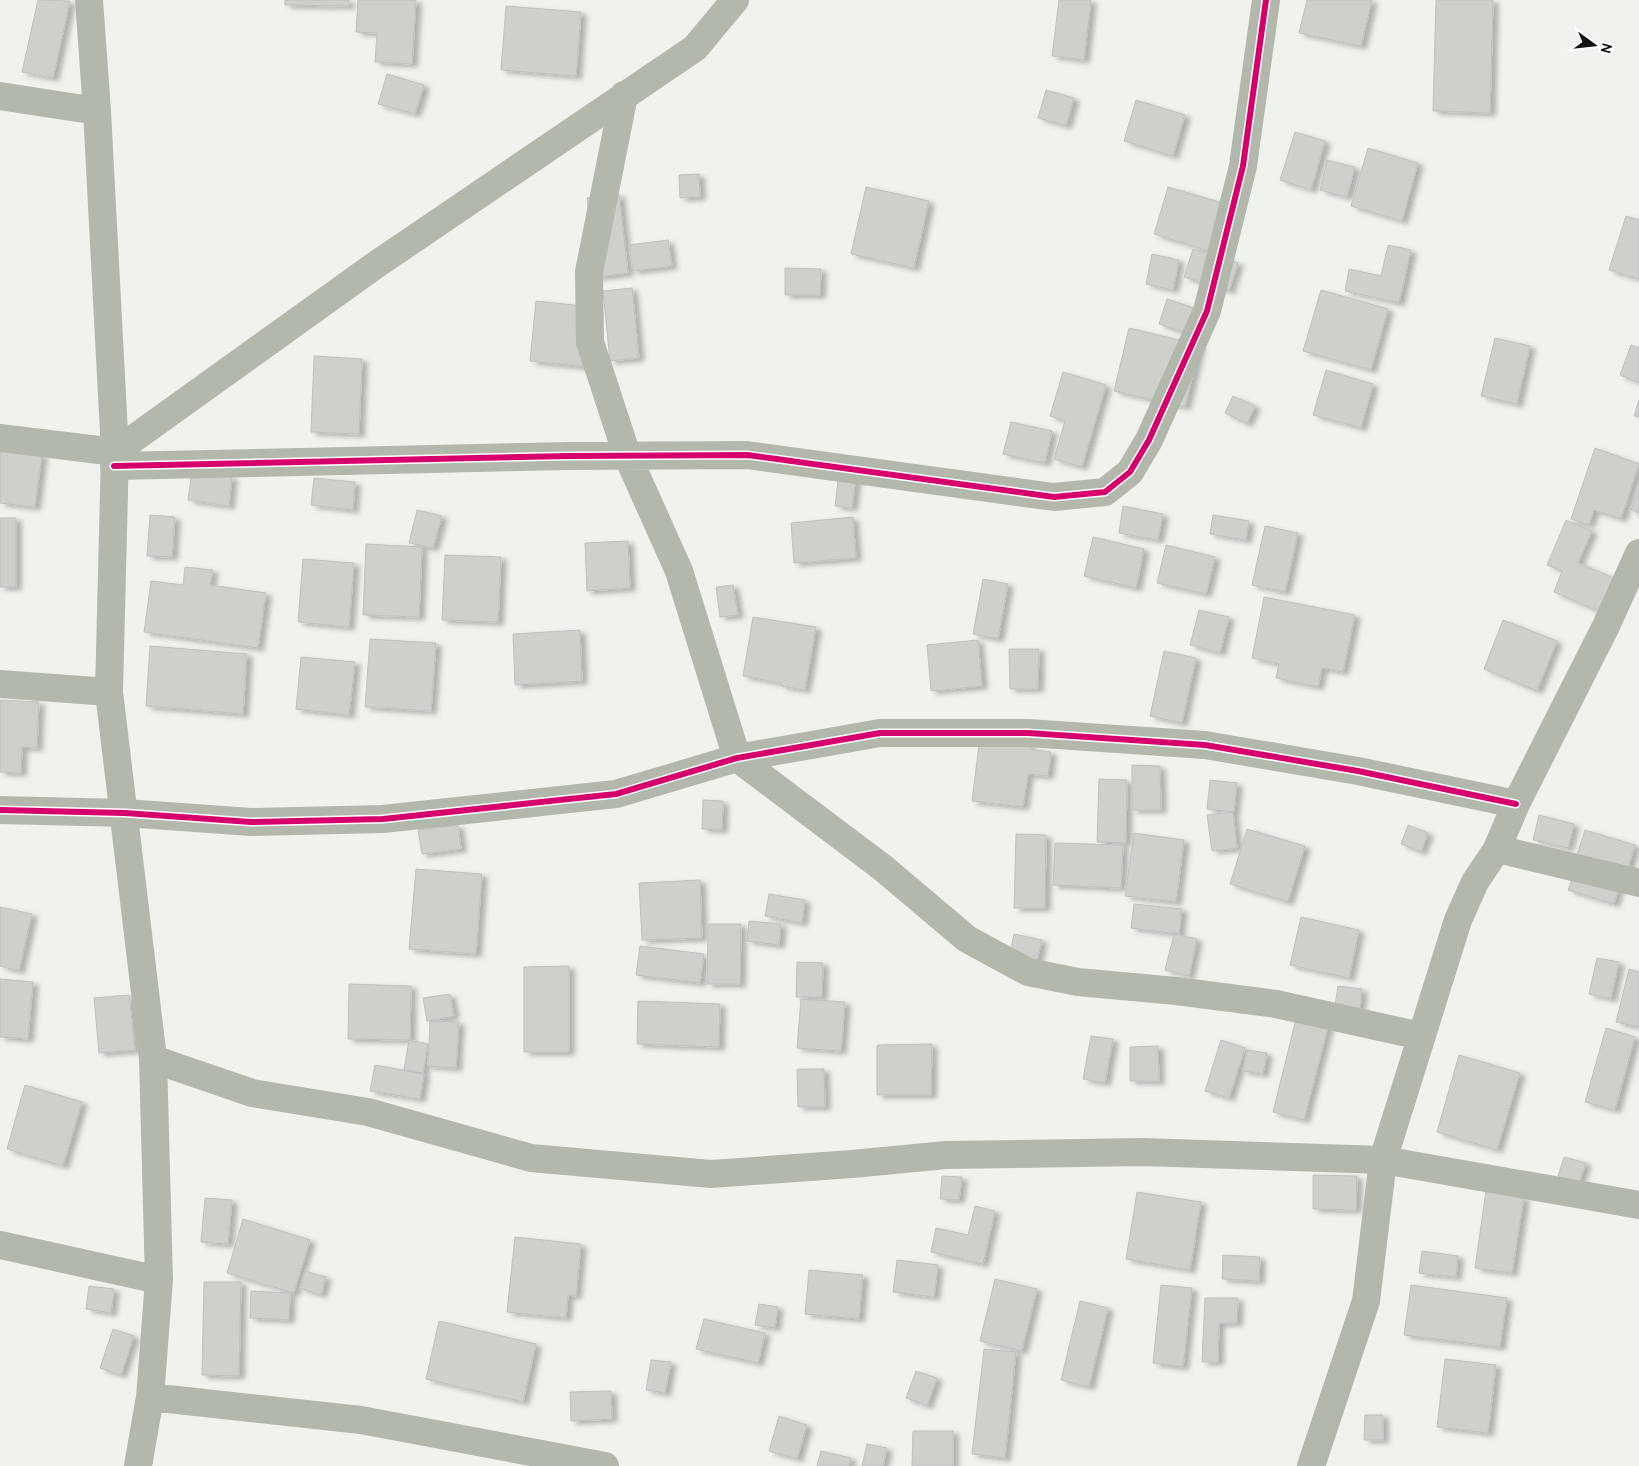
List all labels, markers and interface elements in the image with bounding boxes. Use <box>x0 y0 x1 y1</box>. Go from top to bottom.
north arrow <box>1569 20 1619 70</box>
text: N <box>1596 41 1615 55</box>

